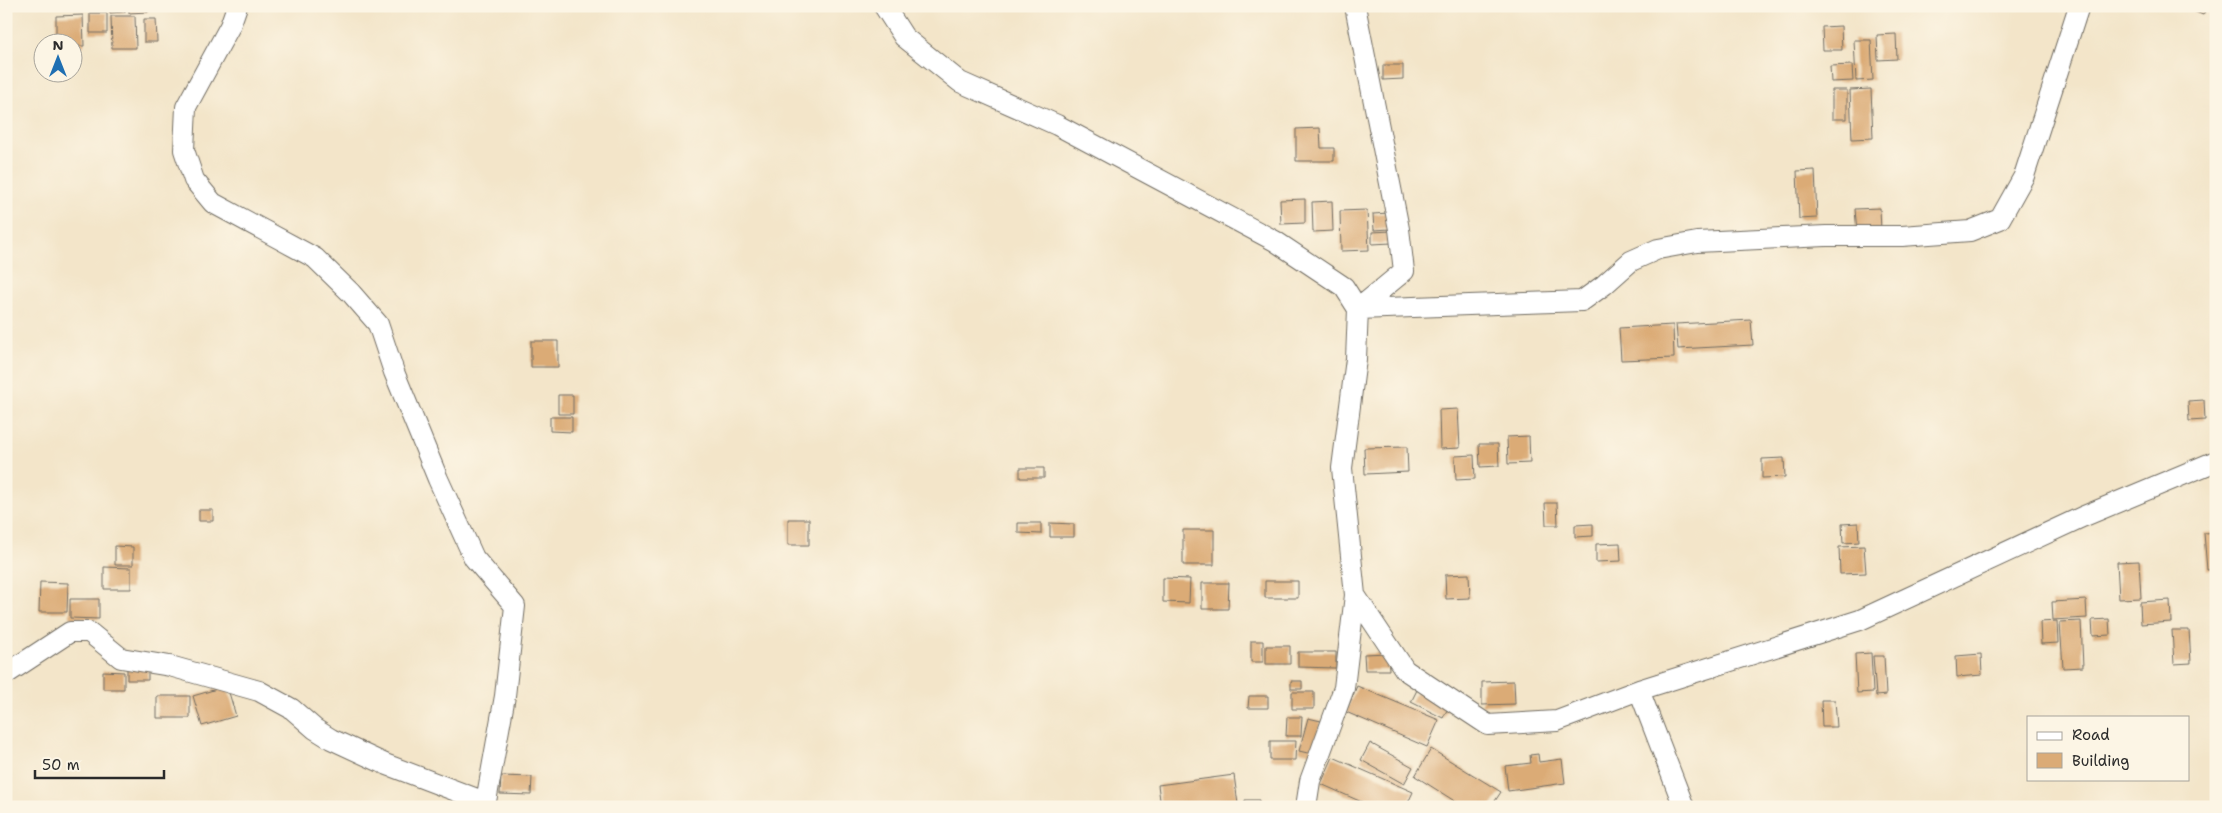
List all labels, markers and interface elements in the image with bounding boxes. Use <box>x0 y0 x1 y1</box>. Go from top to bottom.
north arrow <box>32 32 82 82</box>
text: N <box>52 36 64 54</box>
legend <box>2027 716 2190 780</box>
text: Road <box>2072 725 2110 745</box>
scale bar <box>35 748 164 780</box>
text: Building <box>2072 751 2129 771</box>
text: 50 m <box>42 755 80 775</box>

